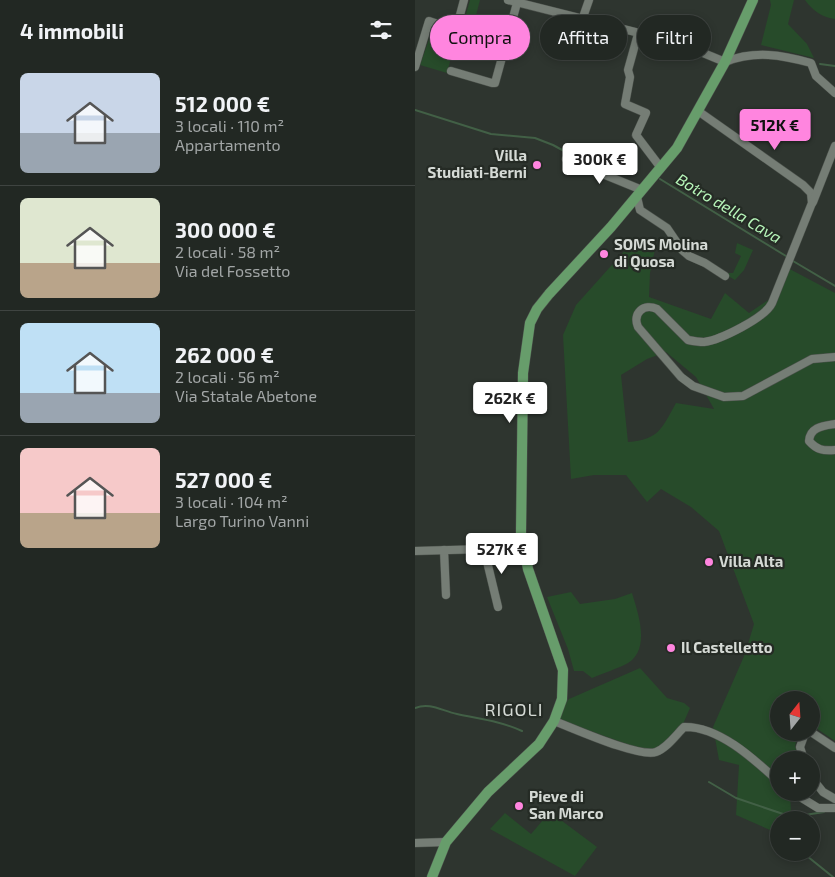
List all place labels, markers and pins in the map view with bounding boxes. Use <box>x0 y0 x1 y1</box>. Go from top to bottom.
pin: 512K € <box>734 108 816 151</box>
pin: 300K € <box>559 142 641 185</box>
place label: Villa Studiati-Berni <box>427 146 527 181</box>
marker: Villa Studiati-Berni <box>531 159 543 171</box>
place label: SOMS Molina di Quosa <box>614 235 708 271</box>
marker: SOMS Molina di Quosa <box>598 248 610 260</box>
pin: 262K € <box>469 382 551 424</box>
pin: 527K € <box>461 532 543 575</box>
place label: Villa Alta <box>719 552 783 570</box>
marker: Villa Alta <box>703 556 715 568</box>
place label: Il Castelletto <box>681 638 773 656</box>
marker: Il Castelletto <box>665 642 677 654</box>
place label: Pieve di San Marco <box>529 787 604 822</box>
marker: Pieve di San Marco <box>513 800 525 812</box>

